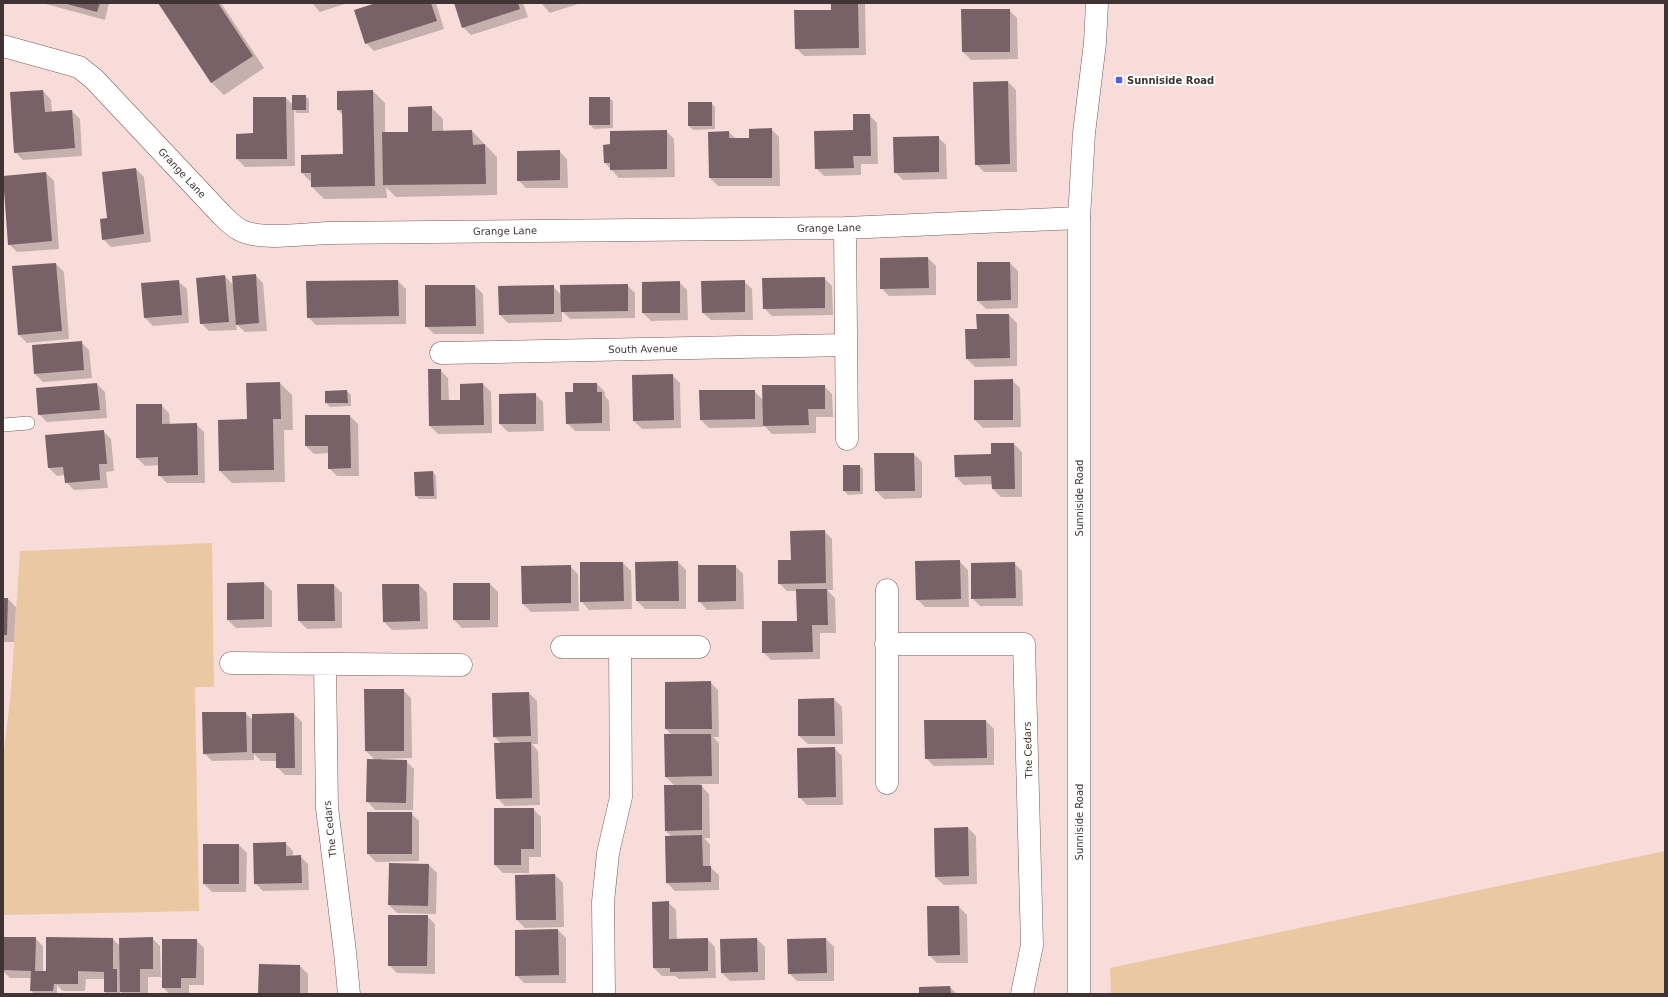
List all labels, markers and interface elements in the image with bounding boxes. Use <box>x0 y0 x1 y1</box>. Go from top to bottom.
marker: Sunniside Road <box>1114 75 1124 85</box>
place label: Sunniside Road <box>1127 75 1214 86</box>
street label: Grange Lane <box>156 146 208 200</box>
street label: Grange Lane <box>797 222 861 234</box>
street label: Grange Lane <box>473 225 537 237</box>
street label: South Avenue <box>608 343 678 355</box>
street label: Sunniside Road <box>1074 460 1085 536</box>
street label: The Cedars <box>1022 721 1035 780</box>
street label: Sunniside Road <box>1074 784 1085 860</box>
street label: The Cedars <box>322 800 339 859</box>

